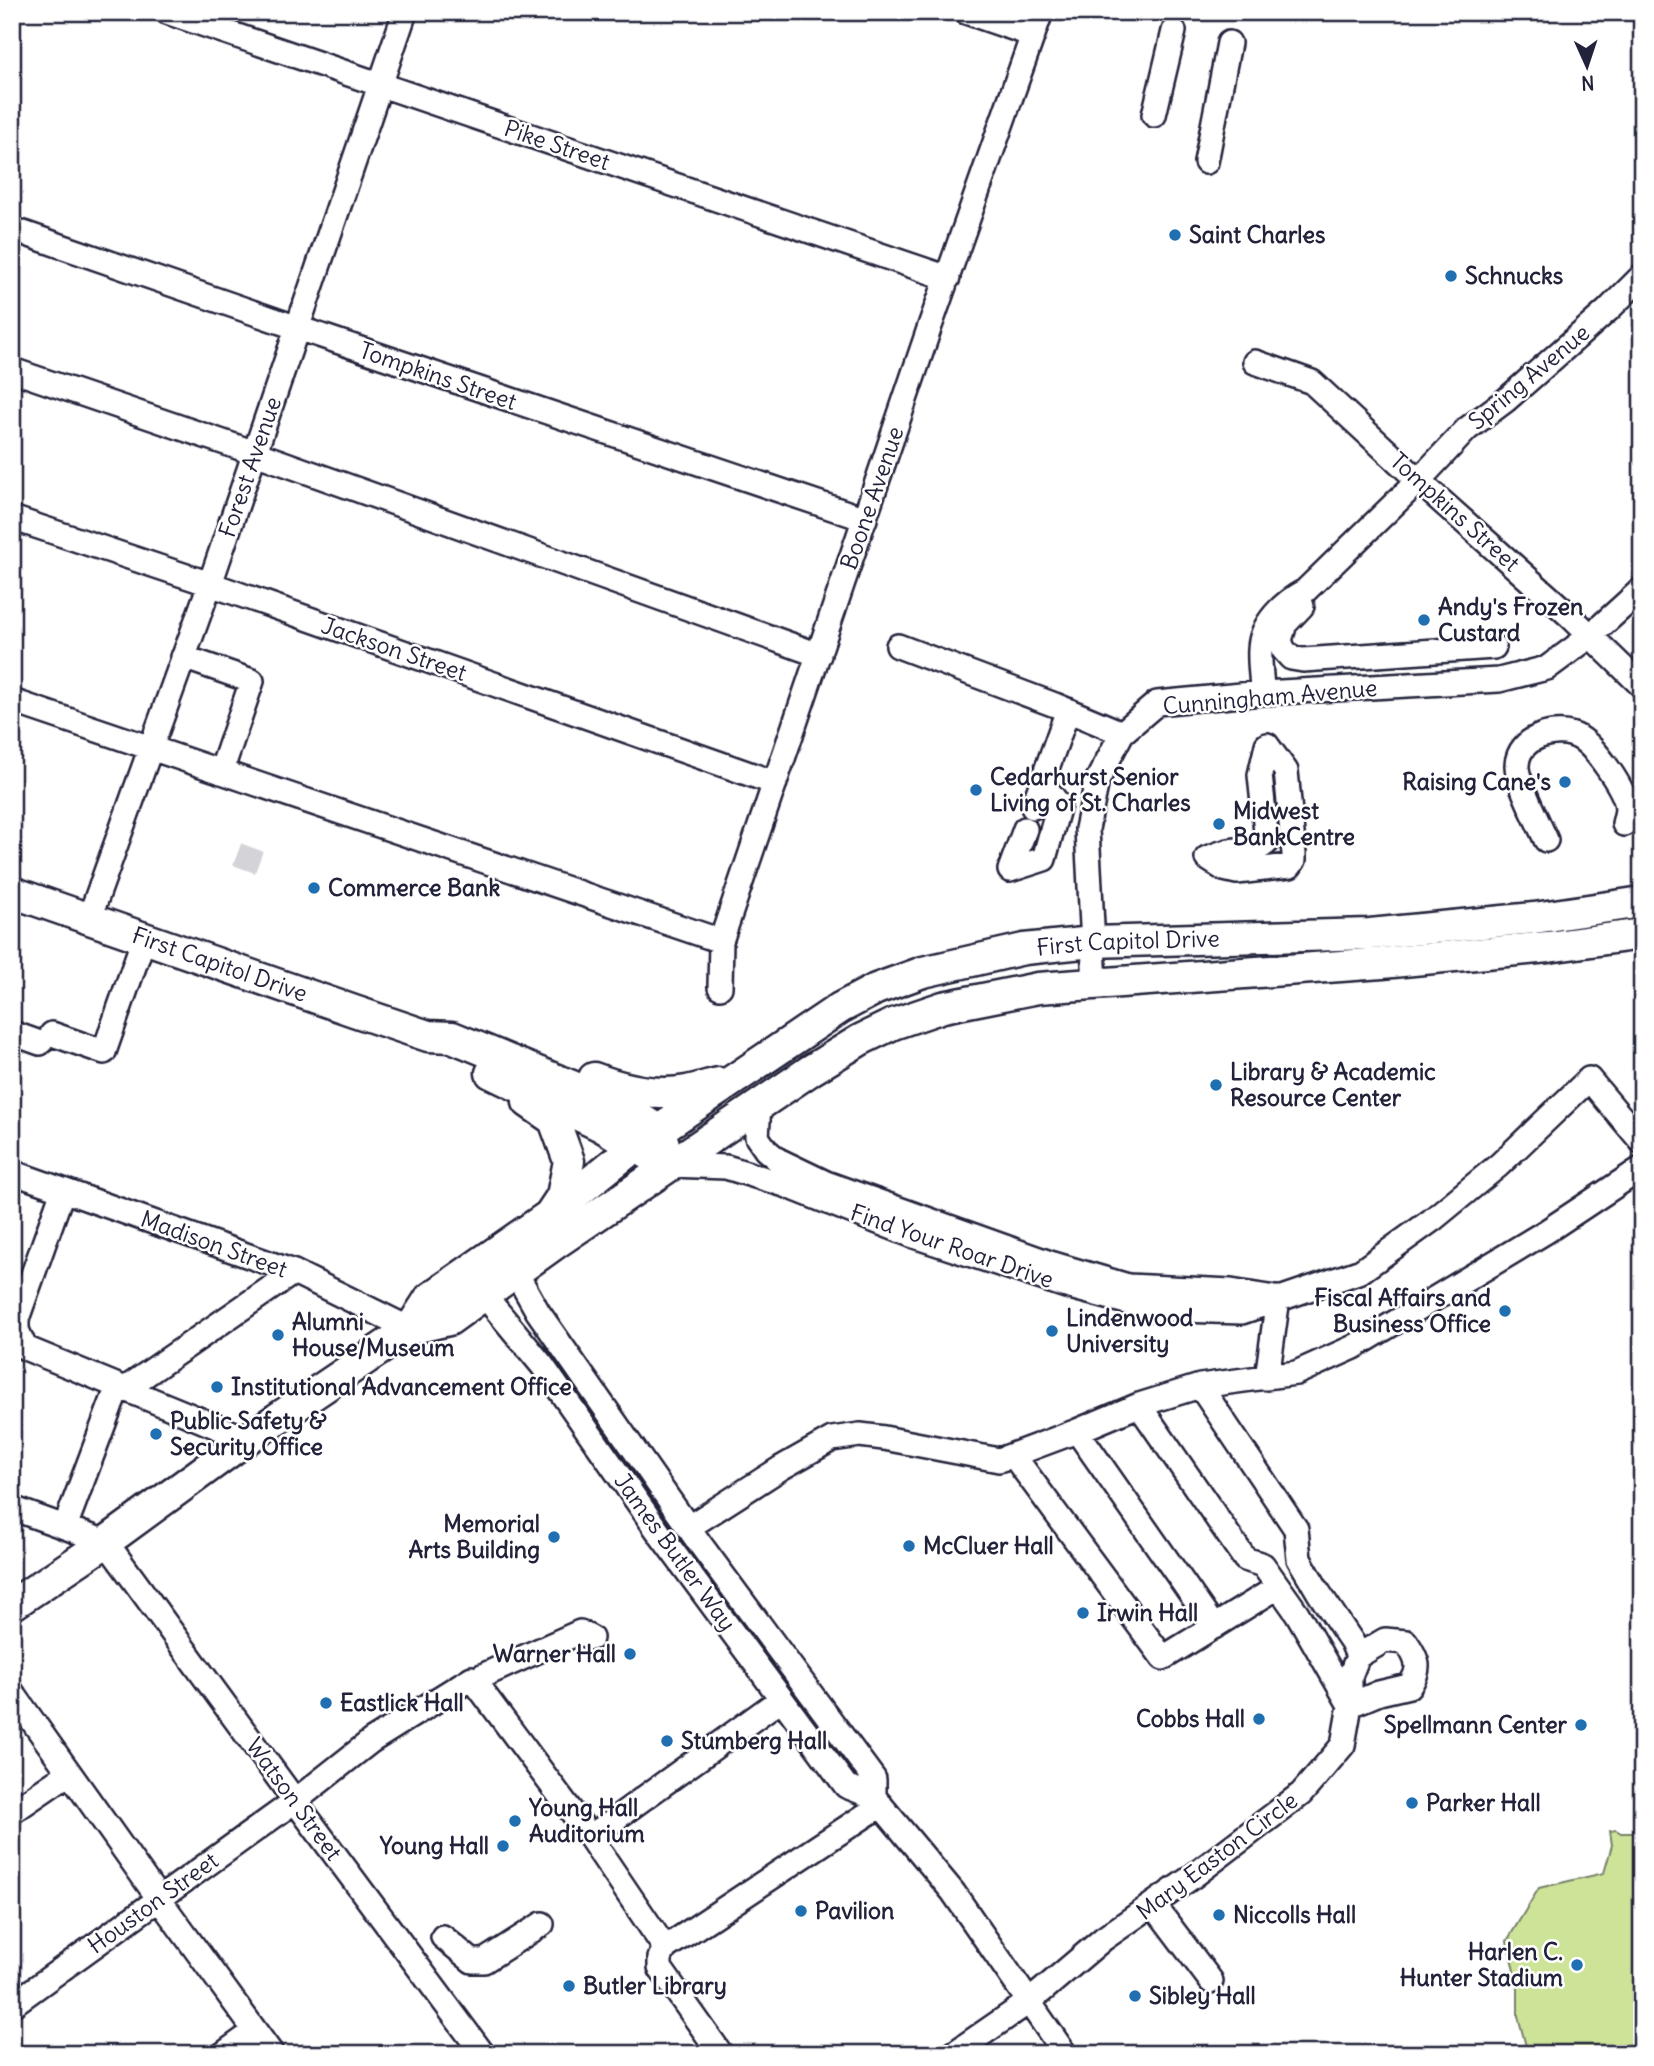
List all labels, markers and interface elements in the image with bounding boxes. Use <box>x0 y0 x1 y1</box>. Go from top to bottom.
north arrow <box>1552 32 1622 102</box>
text: N <box>1581 71 1595 95</box>
street label: Pike Street <box>501 113 614 176</box>
place label: Saint Charles <box>1189 220 1325 249</box>
marker: Saint Charles <box>1167 227 1183 243</box>
place label: Schnucks <box>1465 261 1563 290</box>
marker: Schnucks <box>1443 268 1459 284</box>
street label: Spring Avenue <box>1462 318 1595 436</box>
street label: Tompkins Street <box>356 335 521 416</box>
street label: Forest Avenue <box>212 393 287 541</box>
street label: Boone Avenue <box>834 423 910 573</box>
street label: Tompkins Street <box>1385 446 1526 578</box>
place label: Andy's Frozen Custard <box>1438 592 1583 647</box>
street label: Jackson Street <box>318 610 471 687</box>
marker: Andy's Frozen Custard <box>1416 612 1432 628</box>
street label: Cunningham Avenue <box>1161 673 1378 720</box>
place label: Cedarhurst Senior Living of St. Charles <box>990 762 1191 817</box>
place label: Raising Cane's <box>1402 767 1551 796</box>
marker: Raising Cane's <box>1557 774 1573 790</box>
marker: Cedarhurst Senior Living of St. Charles <box>968 782 984 798</box>
place label: Midwest BankCentre <box>1233 796 1355 851</box>
marker: Midwest BankCentre <box>1211 816 1227 832</box>
place label: Commerce Bank <box>328 873 500 902</box>
marker: Commerce Bank <box>306 880 322 896</box>
street label: First Capitol Drive <box>129 920 311 1008</box>
street label: First Capitol Drive <box>1035 923 1220 962</box>
place label: Library & Academic Resource Center <box>1230 1057 1436 1112</box>
marker: Library & Academic Resource Center <box>1208 1077 1224 1093</box>
street label: Find Your Roar Drive <box>847 1197 1057 1294</box>
street label: Madison Street <box>137 1204 292 1284</box>
place label: Fiscal Affairs and Business Office <box>1314 1283 1491 1338</box>
place label: Lindenwood University <box>1066 1303 1194 1358</box>
marker: Fiscal Affairs and Business Office <box>1497 1303 1513 1319</box>
place label: Alumni House/Museum <box>292 1307 455 1362</box>
marker: Lindenwood University <box>1044 1323 1060 1339</box>
marker: Alumni House/Museum <box>270 1327 286 1343</box>
place label: Institutional Advancement Office <box>231 1372 572 1401</box>
marker: Institutional Advancement Office <box>209 1379 225 1395</box>
place label: Public Safety & Security Office <box>170 1406 327 1461</box>
marker: Public Safety & Security Office <box>148 1426 164 1442</box>
street label: James Butler Way <box>608 1467 742 1636</box>
place label: Memorial Arts Building <box>409 1509 540 1564</box>
marker: Memorial Arts Building <box>546 1529 562 1545</box>
place label: McCluer Hall <box>923 1531 1054 1560</box>
marker: McCluer Hall <box>901 1538 917 1554</box>
place label: Irwin Hall <box>1097 1598 1198 1627</box>
marker: Irwin Hall <box>1075 1605 1091 1621</box>
place label: Warner Hall <box>493 1639 616 1668</box>
marker: Warner Hall <box>622 1646 638 1662</box>
place label: Eastlick Hall <box>340 1688 464 1717</box>
marker: Eastlick Hall <box>318 1695 334 1711</box>
place label: Cobbs Hall <box>1136 1704 1245 1733</box>
place label: Spellmann Center <box>1384 1710 1568 1739</box>
marker: Cobbs Hall <box>1251 1711 1267 1727</box>
marker: Spellmann Center <box>1573 1717 1589 1733</box>
place label: Stumberg Hall <box>681 1726 827 1755</box>
street label: Watson Street <box>240 1732 349 1866</box>
marker: Stumberg Hall <box>659 1733 675 1749</box>
street label: Mary Easton Circle <box>1130 1785 1303 1926</box>
place label: Parker Hall <box>1426 1788 1541 1817</box>
place label: Young Hall Auditorium <box>528 1793 645 1848</box>
marker: Parker Hall <box>1404 1795 1420 1811</box>
marker: Young Hall Auditorium <box>507 1813 523 1829</box>
place label: Young Hall <box>379 1831 489 1860</box>
marker: Young Hall <box>495 1838 511 1854</box>
street label: Houston Street <box>82 1845 224 1960</box>
place label: Pavilion <box>815 1896 894 1925</box>
place label: Niccolls Hall <box>1233 1900 1356 1929</box>
marker: Pavilion <box>793 1903 809 1919</box>
marker: Niccolls Hall <box>1211 1907 1227 1923</box>
place label: Harlen C. Hunter Stadium <box>1400 1937 1563 1992</box>
marker: Harlen C. Hunter Stadium <box>1569 1957 1585 1973</box>
place label: Butler Library <box>583 1971 727 2000</box>
marker: Butler Library <box>561 1978 577 1994</box>
place label: Sibley Hall <box>1149 1981 1256 2010</box>
marker: Sibley Hall <box>1127 1988 1143 2004</box>

